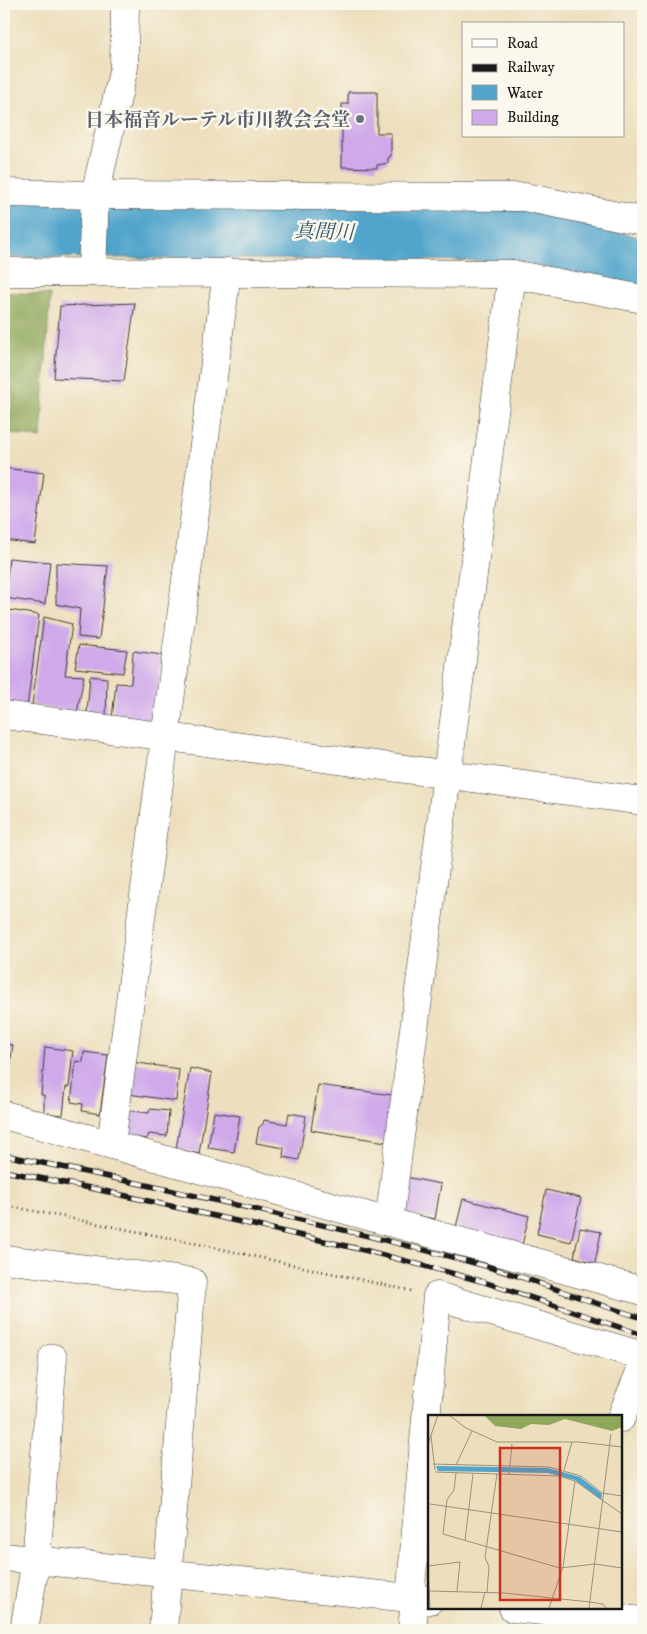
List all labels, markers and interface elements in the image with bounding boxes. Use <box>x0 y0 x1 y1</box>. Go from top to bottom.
legend <box>462 22 624 138</box>
text: Road <box>507 34 539 53</box>
text: Railway <box>507 58 555 77</box>
text: Water <box>506 84 543 103</box>
text: Building <box>507 108 559 127</box>
place label: 日本福音ルーテル市川教会会堂 <box>85 109 350 132</box>
marker: 日本福音ルーテル市川教会会堂 <box>354 113 366 125</box>
water label: 真間川 <box>294 219 356 246</box>
inset map <box>428 1415 622 1609</box>

